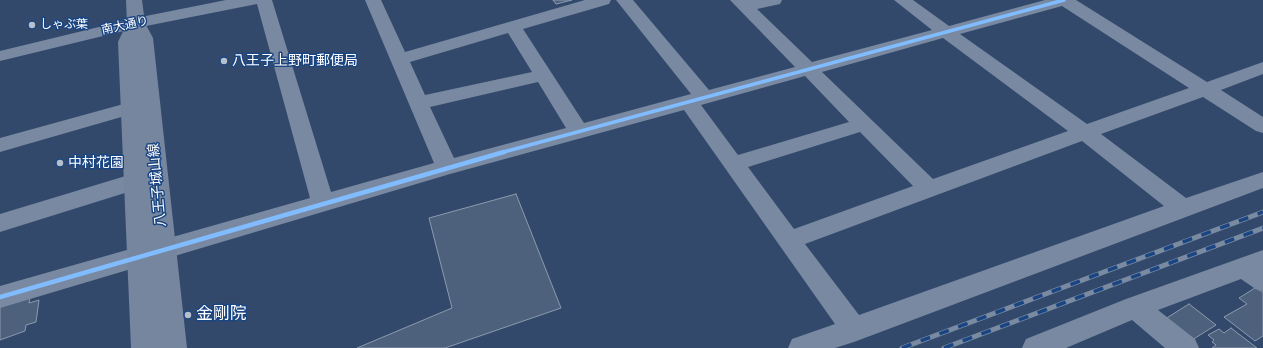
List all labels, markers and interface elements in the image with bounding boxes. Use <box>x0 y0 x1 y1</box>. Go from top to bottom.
street label: 南大通り <box>100 14 150 38</box>
place label: しゃぶ葉 <box>40 18 88 32</box>
marker: しゃぶ葉 <box>27 20 37 30</box>
place label: 八王子上野町郵便局 <box>232 53 358 69</box>
marker: 八王子上野町郵便局 <box>219 56 229 66</box>
street label: 八王子城山線 <box>146 142 170 228</box>
place label: 中村花園 <box>68 155 124 171</box>
marker: 中村花園 <box>55 158 65 168</box>
place label: 金剛院 <box>196 305 247 325</box>
marker: 金剛院 <box>183 310 193 320</box>

